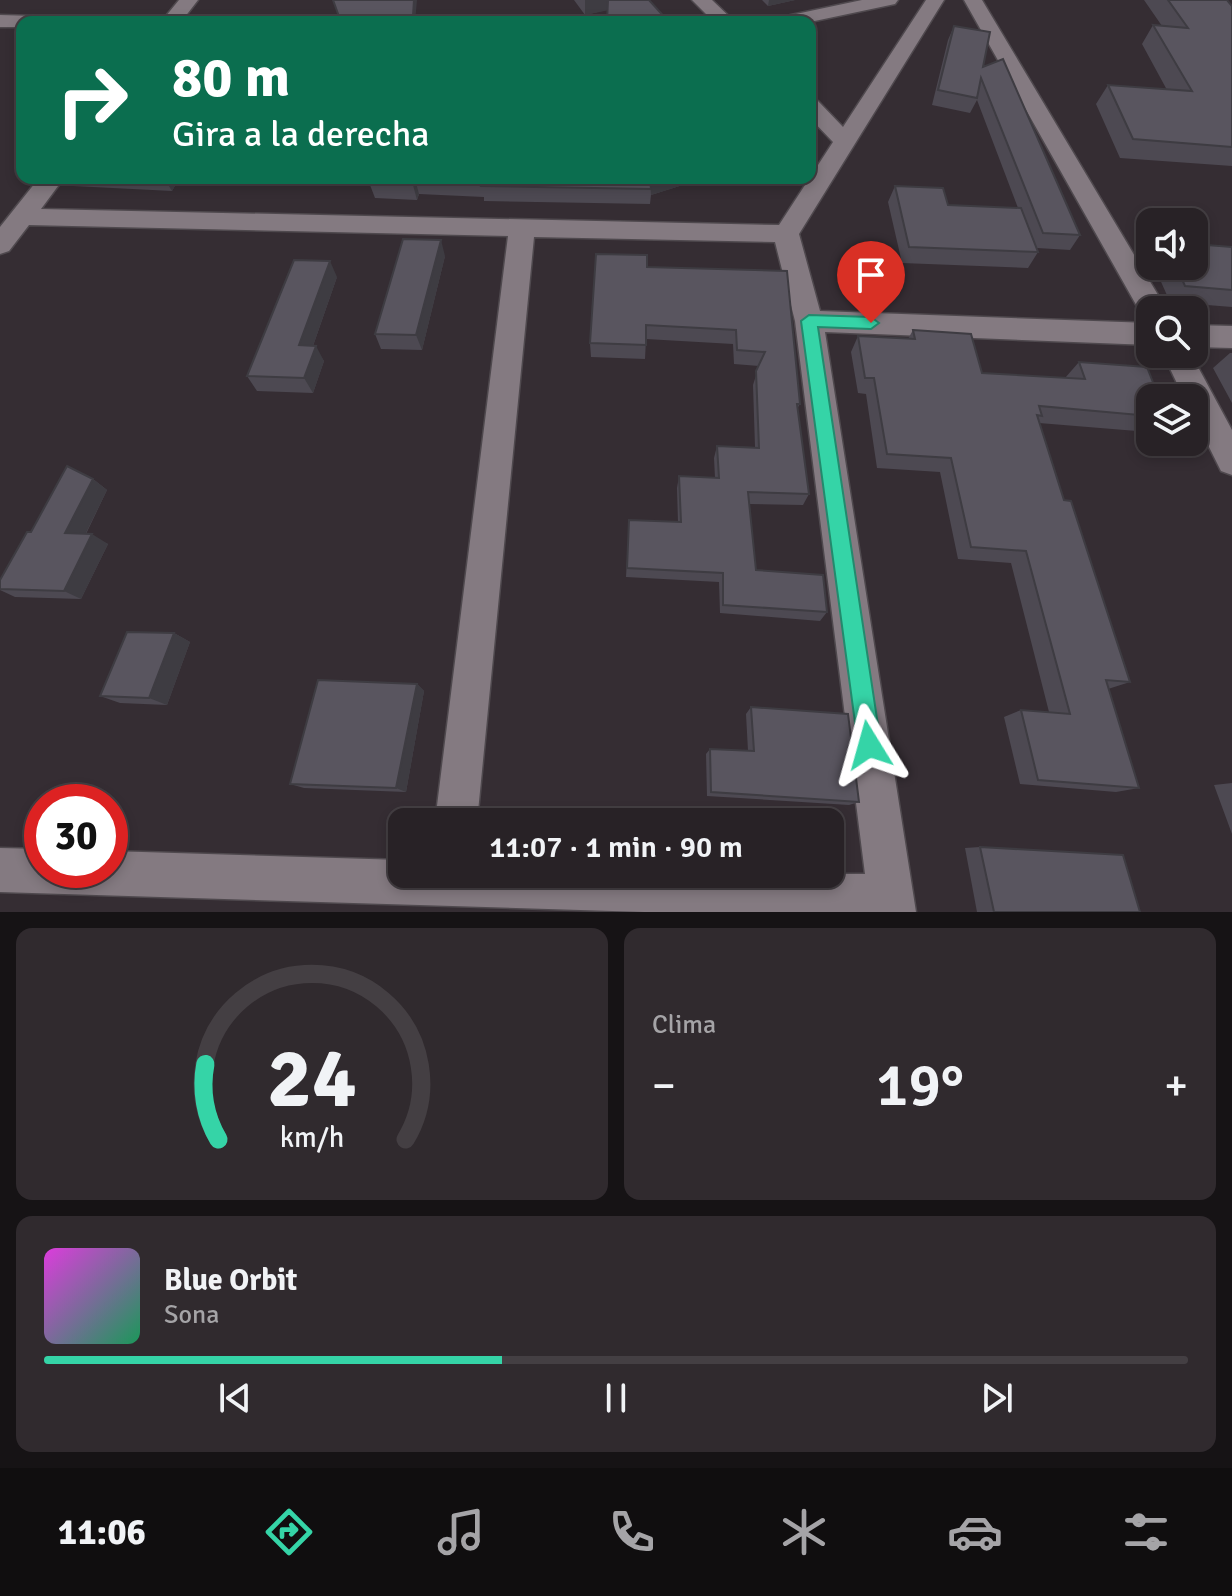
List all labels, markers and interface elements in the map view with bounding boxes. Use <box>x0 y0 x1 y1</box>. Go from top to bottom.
text: 80 m <box>172 43 290 112</box>
icon: right <box>40 48 144 152</box>
text: Gira a la derecha <box>172 112 430 157</box>
map controls <box>1136 208 1208 456</box>
button: sound <box>1136 208 1208 280</box>
pin <box>837 241 905 323</box>
icon: arrive <box>849 253 893 297</box>
button: search <box>1136 296 1208 368</box>
button: layers <box>1136 384 1208 456</box>
position arrow <box>827 703 911 787</box>
speed limit sign: 30 <box>24 784 128 888</box>
text: 11:07 · 1 min · 90 m <box>489 829 743 866</box>
text: Clima <box>652 1009 716 1041</box>
text: 24 <box>267 1028 357 1130</box>
text: 19° <box>876 1049 964 1123</box>
text: − <box>652 1059 676 1113</box>
text: + <box>1164 1059 1188 1113</box>
text: km/h <box>280 1120 344 1155</box>
text: Blue Orbit <box>164 1262 297 1299</box>
text: Sona <box>164 1299 219 1331</box>
icon: previous <box>213 1376 257 1420</box>
icon: pause <box>594 1376 638 1420</box>
icon: next <box>975 1376 1019 1420</box>
icon: directions <box>261 1504 317 1560</box>
icon: music <box>433 1504 489 1560</box>
icon: phone <box>604 1504 660 1560</box>
icon: climate <box>776 1504 832 1560</box>
icon: car <box>947 1504 1003 1560</box>
icon: filters <box>1118 1504 1174 1560</box>
text: 11:06 <box>58 1510 146 1555</box>

